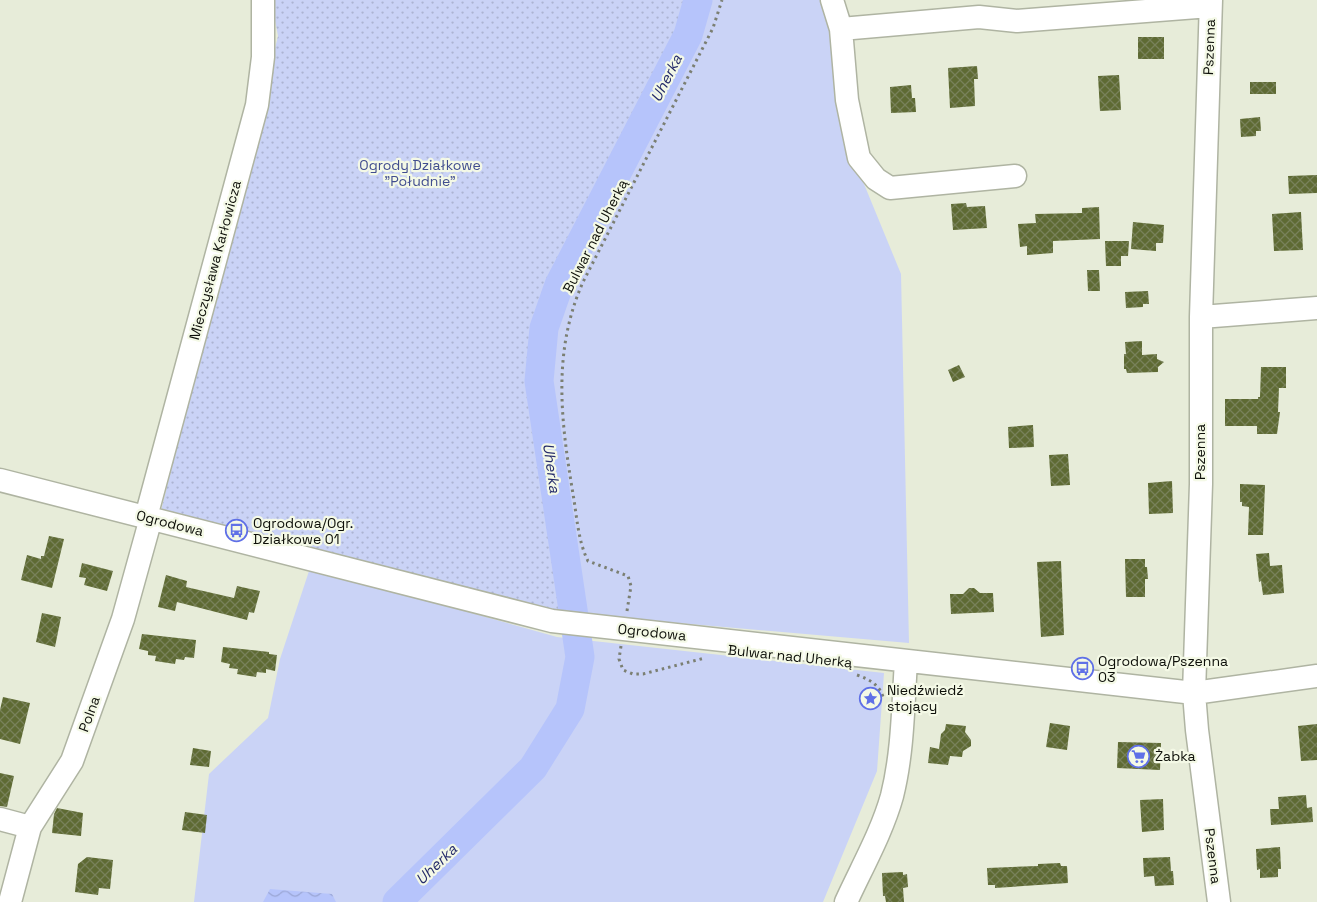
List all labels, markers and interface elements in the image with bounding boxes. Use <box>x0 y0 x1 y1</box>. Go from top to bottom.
street label: Pszenna <box>1199 19 1219 75</box>
water label: Uherka <box>646 51 686 105</box>
park label: Ogrody Działkowe "Południe" <box>359 156 481 190</box>
street label: Bulwar nad Uherką <box>559 176 631 296</box>
street label: Mieczysława Karłowicza <box>185 178 245 342</box>
street label: Pszenna <box>1191 424 1209 480</box>
water label: Uherka <box>539 442 565 495</box>
street label: Ogrodowa <box>134 506 206 540</box>
place label: Ogrodowa/Ogr. Działkowe 01 <box>253 514 353 548</box>
bus stop icon: Ogrodowa/Ogr. Działkowe 01 <box>225 519 249 543</box>
street label: Ogrodowa <box>617 619 687 645</box>
street label: Bulwar nad Uherką <box>727 641 853 671</box>
place label: Ogrodowa/Pszenna 03 <box>1098 652 1228 686</box>
bus stop icon: Ogrodowa/Pszenna 03 <box>1070 657 1094 681</box>
place label: Niedźwiedź stojący <box>887 681 964 715</box>
place icon: Niedźwiedź stojący <box>859 686 883 710</box>
street label: Polna <box>74 694 104 734</box>
supermarket icon: Żabka <box>1127 744 1151 768</box>
place label: Żabka <box>1155 747 1196 765</box>
street label: Pszenna <box>1201 827 1225 885</box>
water label: Uherka <box>411 839 461 888</box>

